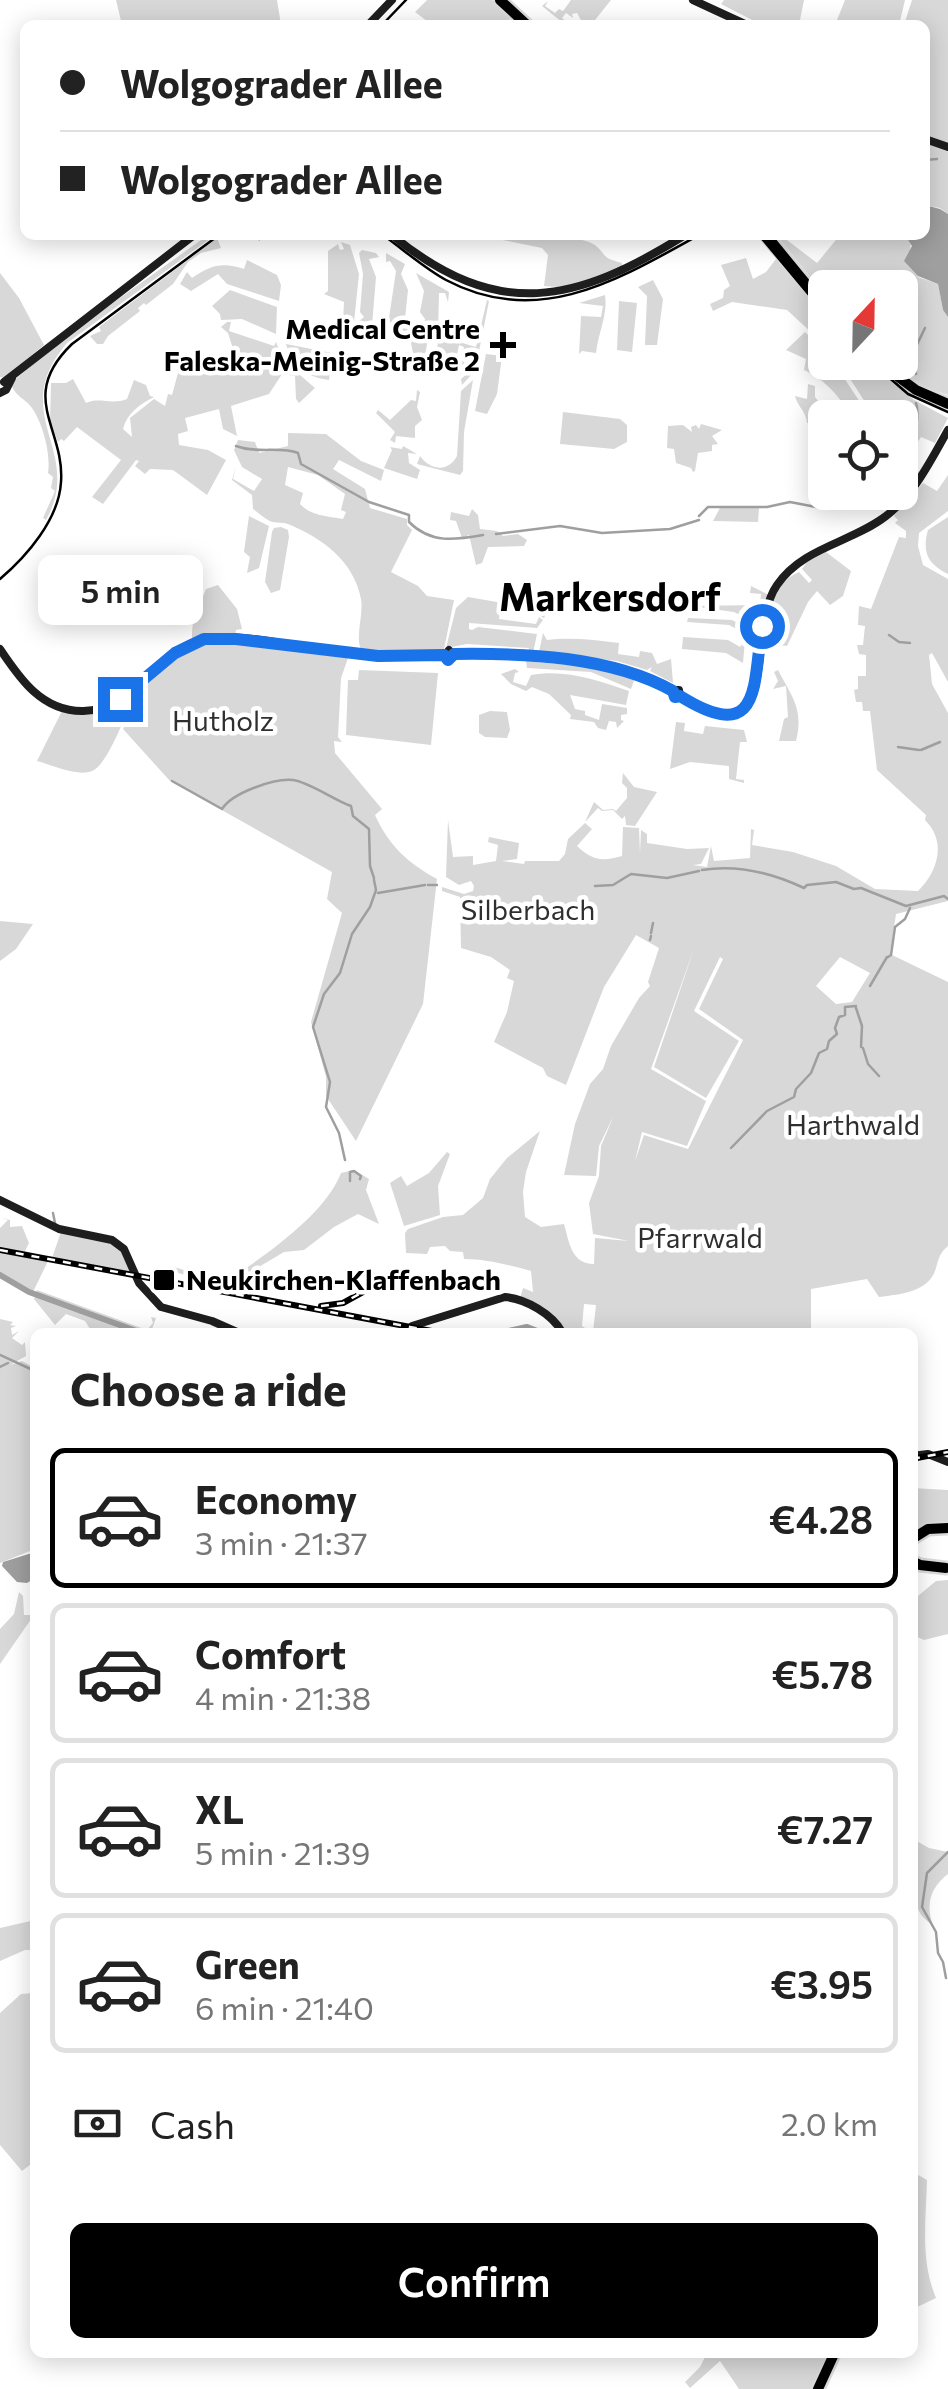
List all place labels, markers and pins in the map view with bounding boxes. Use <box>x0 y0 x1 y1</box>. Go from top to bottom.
place label: Medical Centre Faleska-Meinig-Straße 2 <box>164 311 480 377</box>
marker: Medical Centre Faleska-Meinig-Straße 2 <box>490 332 516 358</box>
place label: Neukirchen-Klaffenbach <box>186 1262 501 1296</box>
marker: Neukirchen-Klaffenbach <box>151 1267 177 1293</box>

